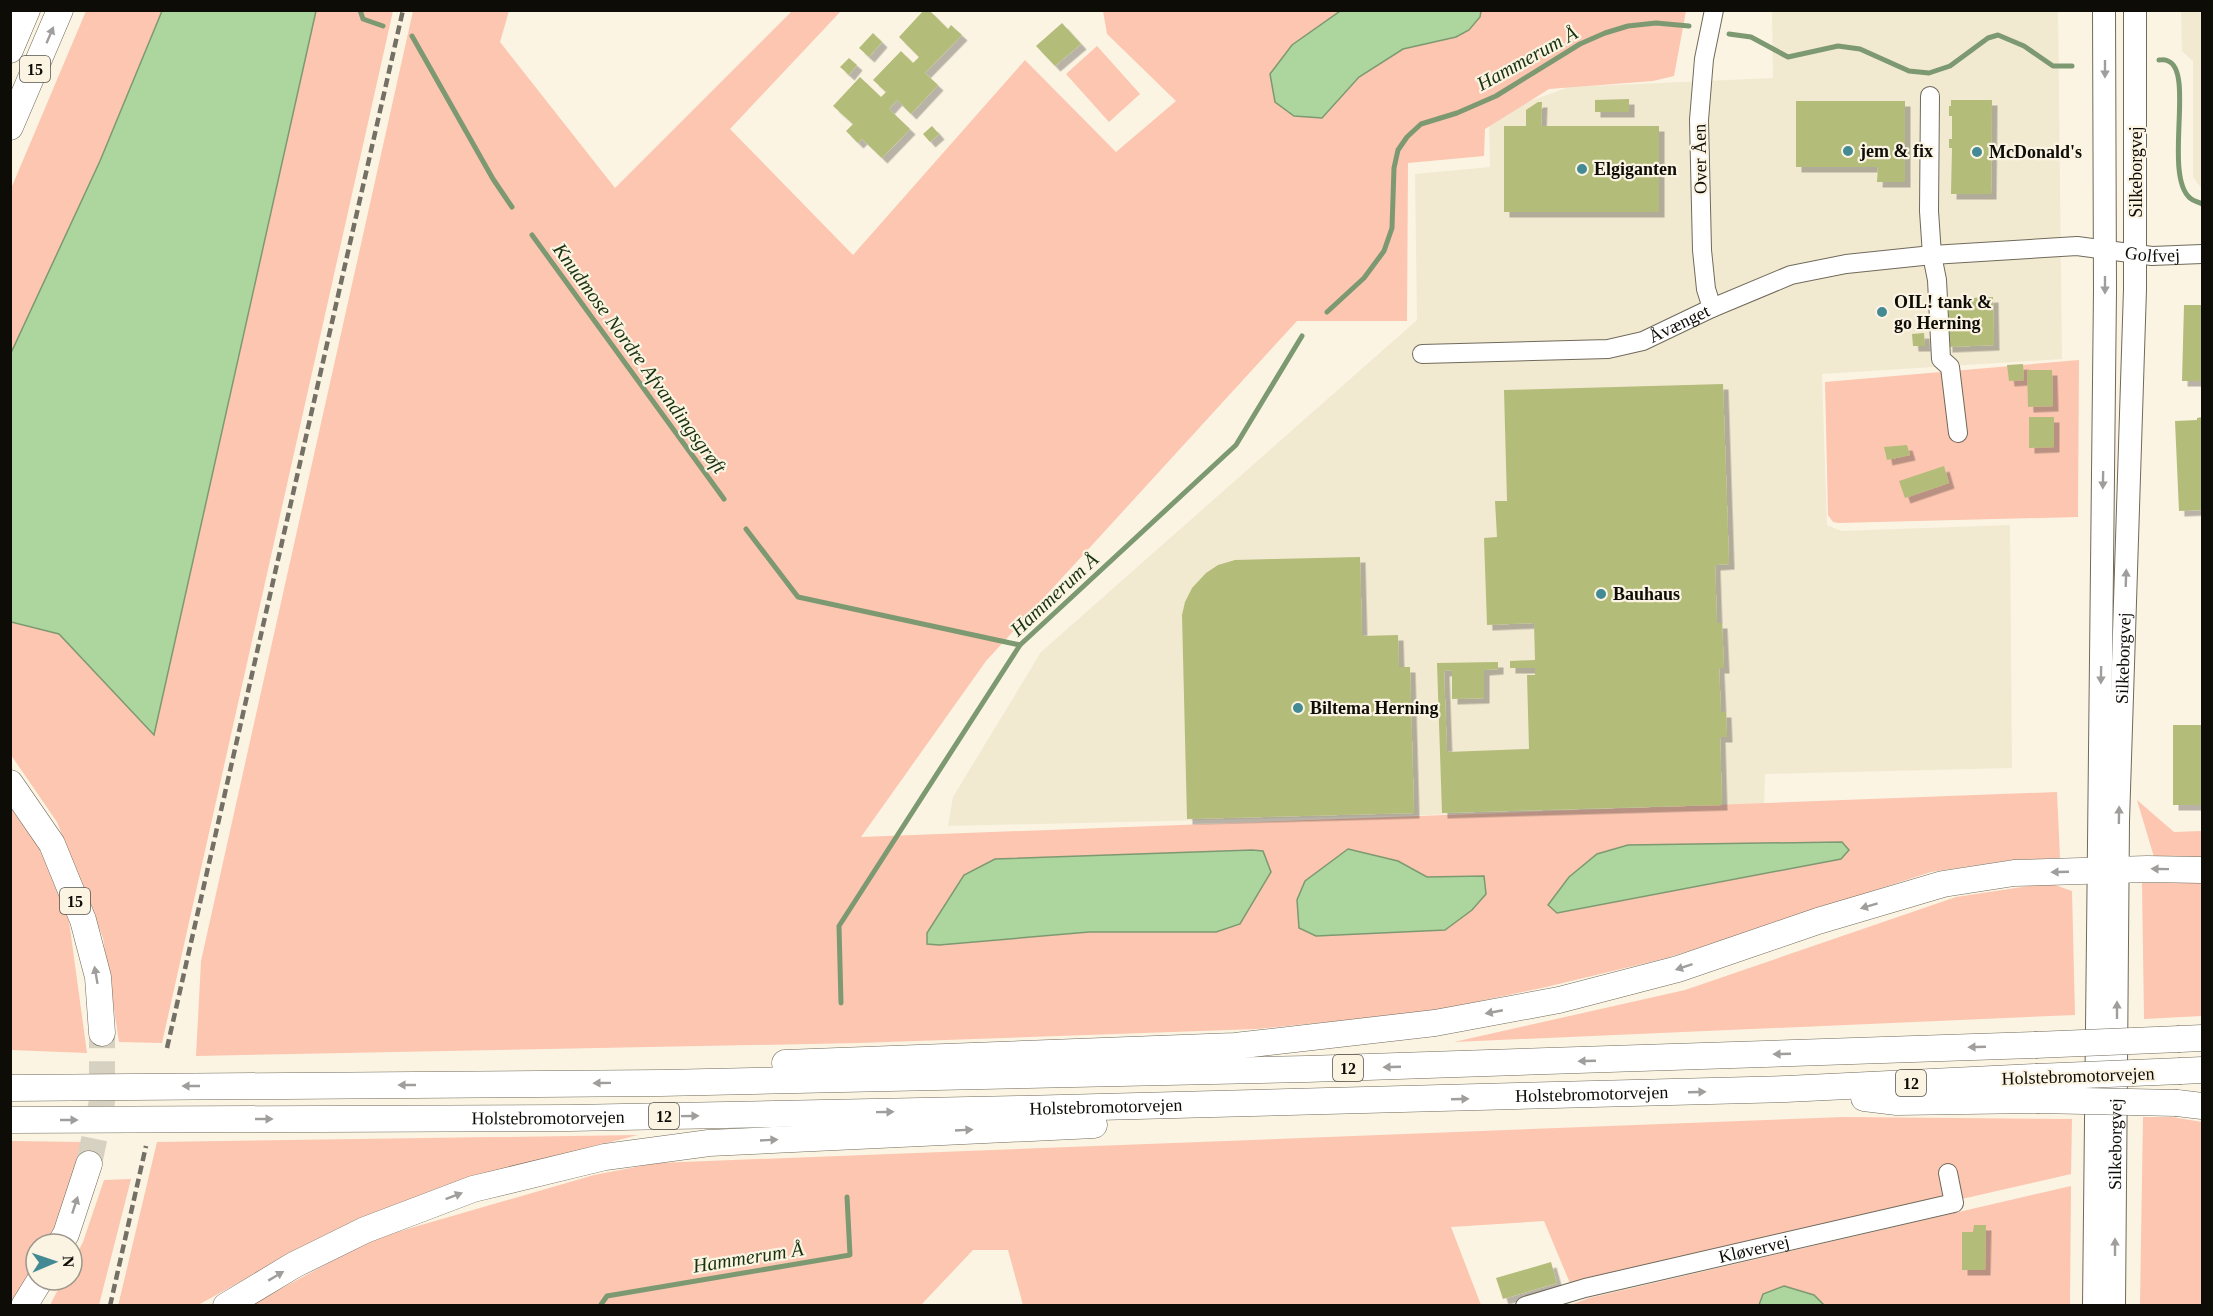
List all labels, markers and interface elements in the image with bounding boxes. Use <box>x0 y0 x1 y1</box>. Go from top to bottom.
water label: Hammerum Å <box>1472 21 1582 95</box>
one-way arrow <box>46 26 55 44</box>
road number: 15 <box>20 56 50 82</box>
one-way arrow <box>2100 59 2110 78</box>
street label: Over Åen <box>1689 124 1711 194</box>
street label: Silkeborgvej <box>2126 126 2146 218</box>
place label: jem & fix <box>1859 141 1933 161</box>
place label: McDonald's <box>1989 142 2082 162</box>
marker: jem & fix <box>1841 144 1855 158</box>
marker: McDonald's <box>1970 145 1984 159</box>
place label: Elgiganten <box>1594 159 1677 179</box>
marker: Elgiganten <box>1575 162 1589 176</box>
water label: Knudmose Nordre Afvandingsgrøft <box>548 238 731 478</box>
street label: Golfvej <box>2124 243 2180 266</box>
one-way arrow <box>2100 275 2110 294</box>
place label: OIL! tank & go Herning <box>1894 292 1992 333</box>
street label: Åvænget <box>1645 301 1713 347</box>
marker: OIL! tank & go Herning <box>1875 305 1889 319</box>
one-way arrow <box>2098 470 2108 489</box>
water label: Hammerum Å <box>1005 547 1103 641</box>
one-way arrow <box>2121 569 2131 588</box>
place label: Bauhaus <box>1613 584 1680 604</box>
marker: Bauhaus <box>1594 587 1608 601</box>
street label: Silkeborgvej <box>2112 612 2135 704</box>
one-way arrow <box>2096 665 2105 684</box>
place label: Biltema Herning <box>1310 698 1439 718</box>
marker: Biltema Herning <box>1291 701 1305 715</box>
one-way arrow <box>2114 806 2123 825</box>
one-way arrow <box>2151 864 2170 874</box>
one-way arrow <box>2050 867 2069 876</box>
road number: 15 <box>60 888 90 914</box>
one-way arrow <box>1860 902 1878 911</box>
one-way arrow <box>1675 963 1693 972</box>
one-way arrow <box>91 965 100 984</box>
one-way arrow <box>2112 1001 2122 1020</box>
one-way arrow <box>1484 1008 1503 1017</box>
one-way arrow <box>1967 1043 1986 1052</box>
one-way arrow <box>1772 1050 1791 1059</box>
road number: 12 <box>1333 1055 1363 1081</box>
one-way arrow <box>1578 1057 1597 1066</box>
one-way arrow <box>1383 1062 1402 1072</box>
street label: Holstebromotorvejen <box>2001 1063 2155 1089</box>
road number: 12 <box>1896 1070 1926 1096</box>
one-way arrow <box>593 1079 612 1088</box>
one-way arrow <box>398 1080 417 1090</box>
one-way arrow <box>182 1081 201 1091</box>
street label: Holstebromotorvejen <box>1515 1082 1668 1106</box>
one-way arrow <box>1688 1087 1707 1097</box>
one-way arrow <box>1451 1094 1470 1103</box>
street label: Holstebromotorvejen <box>1029 1095 1183 1119</box>
street label: Silkeborgvej <box>2105 1098 2126 1190</box>
road number: 12 <box>649 1103 679 1129</box>
street label: Holstebromotorvejen <box>471 1107 625 1128</box>
one-way arrow <box>875 1107 894 1117</box>
one-way arrow <box>680 1111 699 1121</box>
one-way arrow <box>254 1114 273 1124</box>
one-way arrow <box>59 1115 78 1125</box>
one-way arrow <box>954 1126 973 1135</box>
one-way arrow <box>759 1135 778 1144</box>
one-way arrow <box>445 1191 463 1200</box>
one-way arrow <box>71 1196 81 1214</box>
street label: Kløvervej <box>1717 1231 1791 1267</box>
north arrow <box>24 1232 84 1292</box>
water label: Hammerum Å <box>690 1237 806 1277</box>
one-way arrow <box>2110 1238 2120 1257</box>
text: N <box>60 1255 77 1268</box>
one-way arrow <box>268 1271 285 1281</box>

